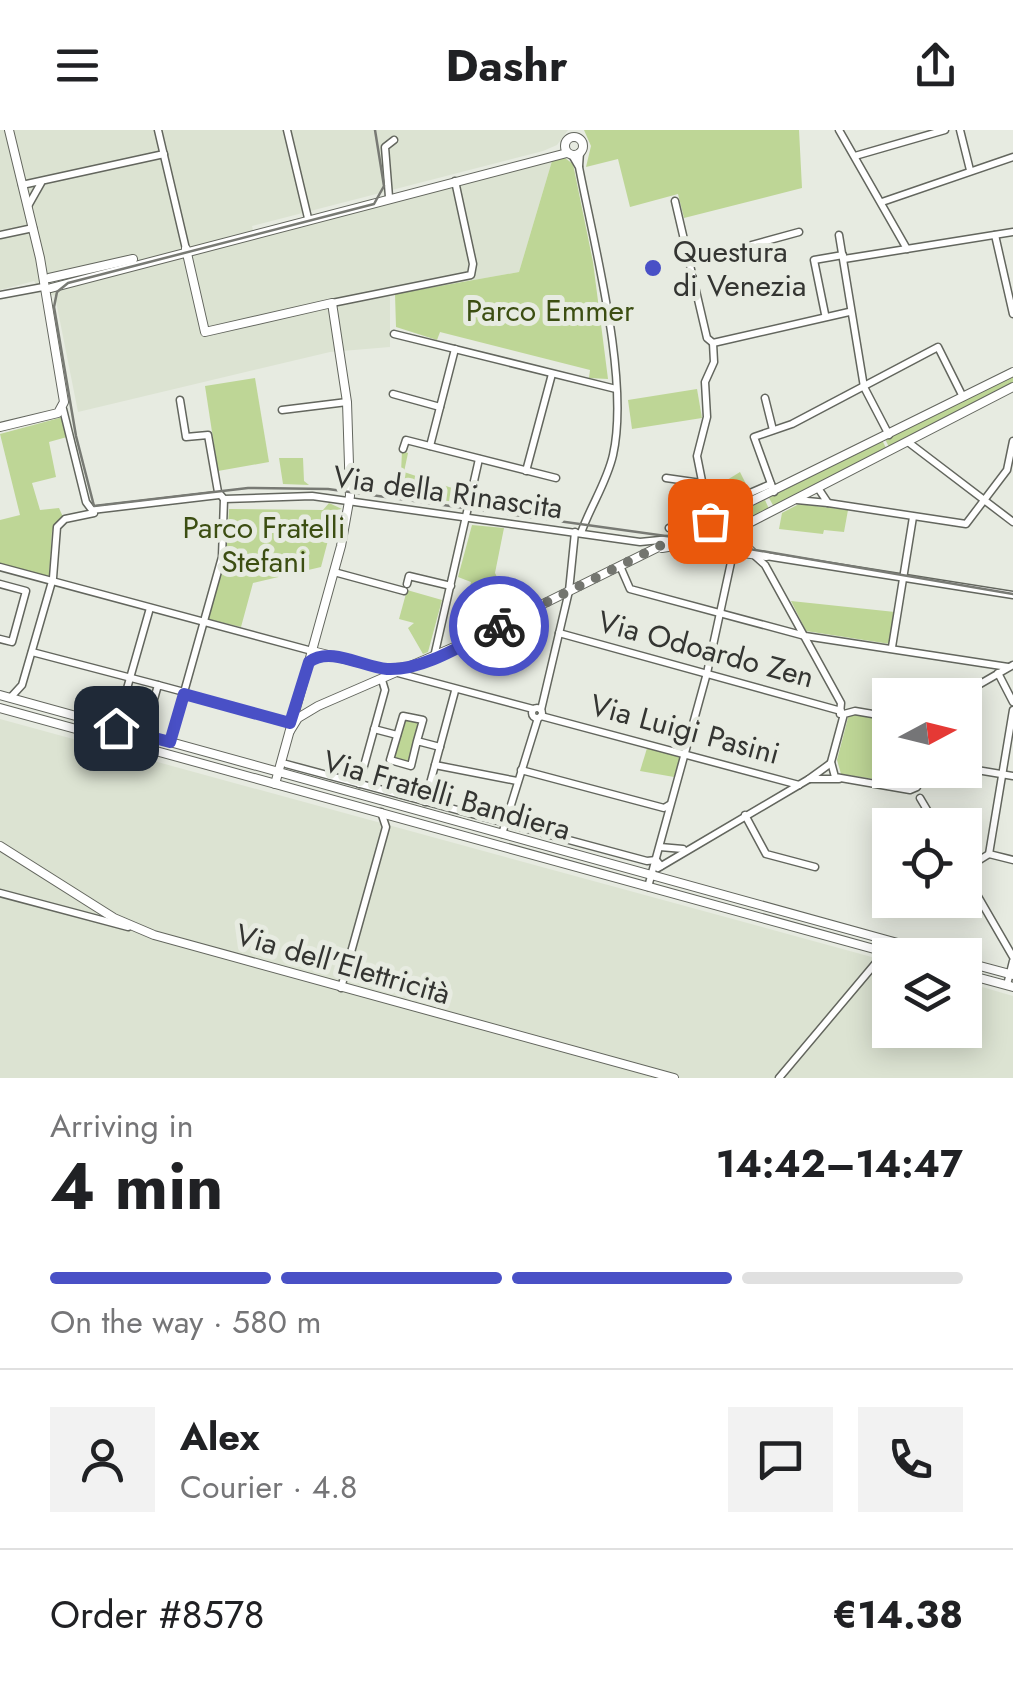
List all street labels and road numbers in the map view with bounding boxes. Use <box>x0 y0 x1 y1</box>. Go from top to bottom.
street label: Via della Rinascita <box>330 455 566 529</box>
street label: Via Odoardo Zen <box>593 599 819 699</box>
street label: Via Luigi Pasini <box>585 683 785 775</box>
street label: Via Fratelli Bandiera <box>318 739 576 851</box>
street label: Via dell'Elettricità <box>231 913 455 1015</box>

